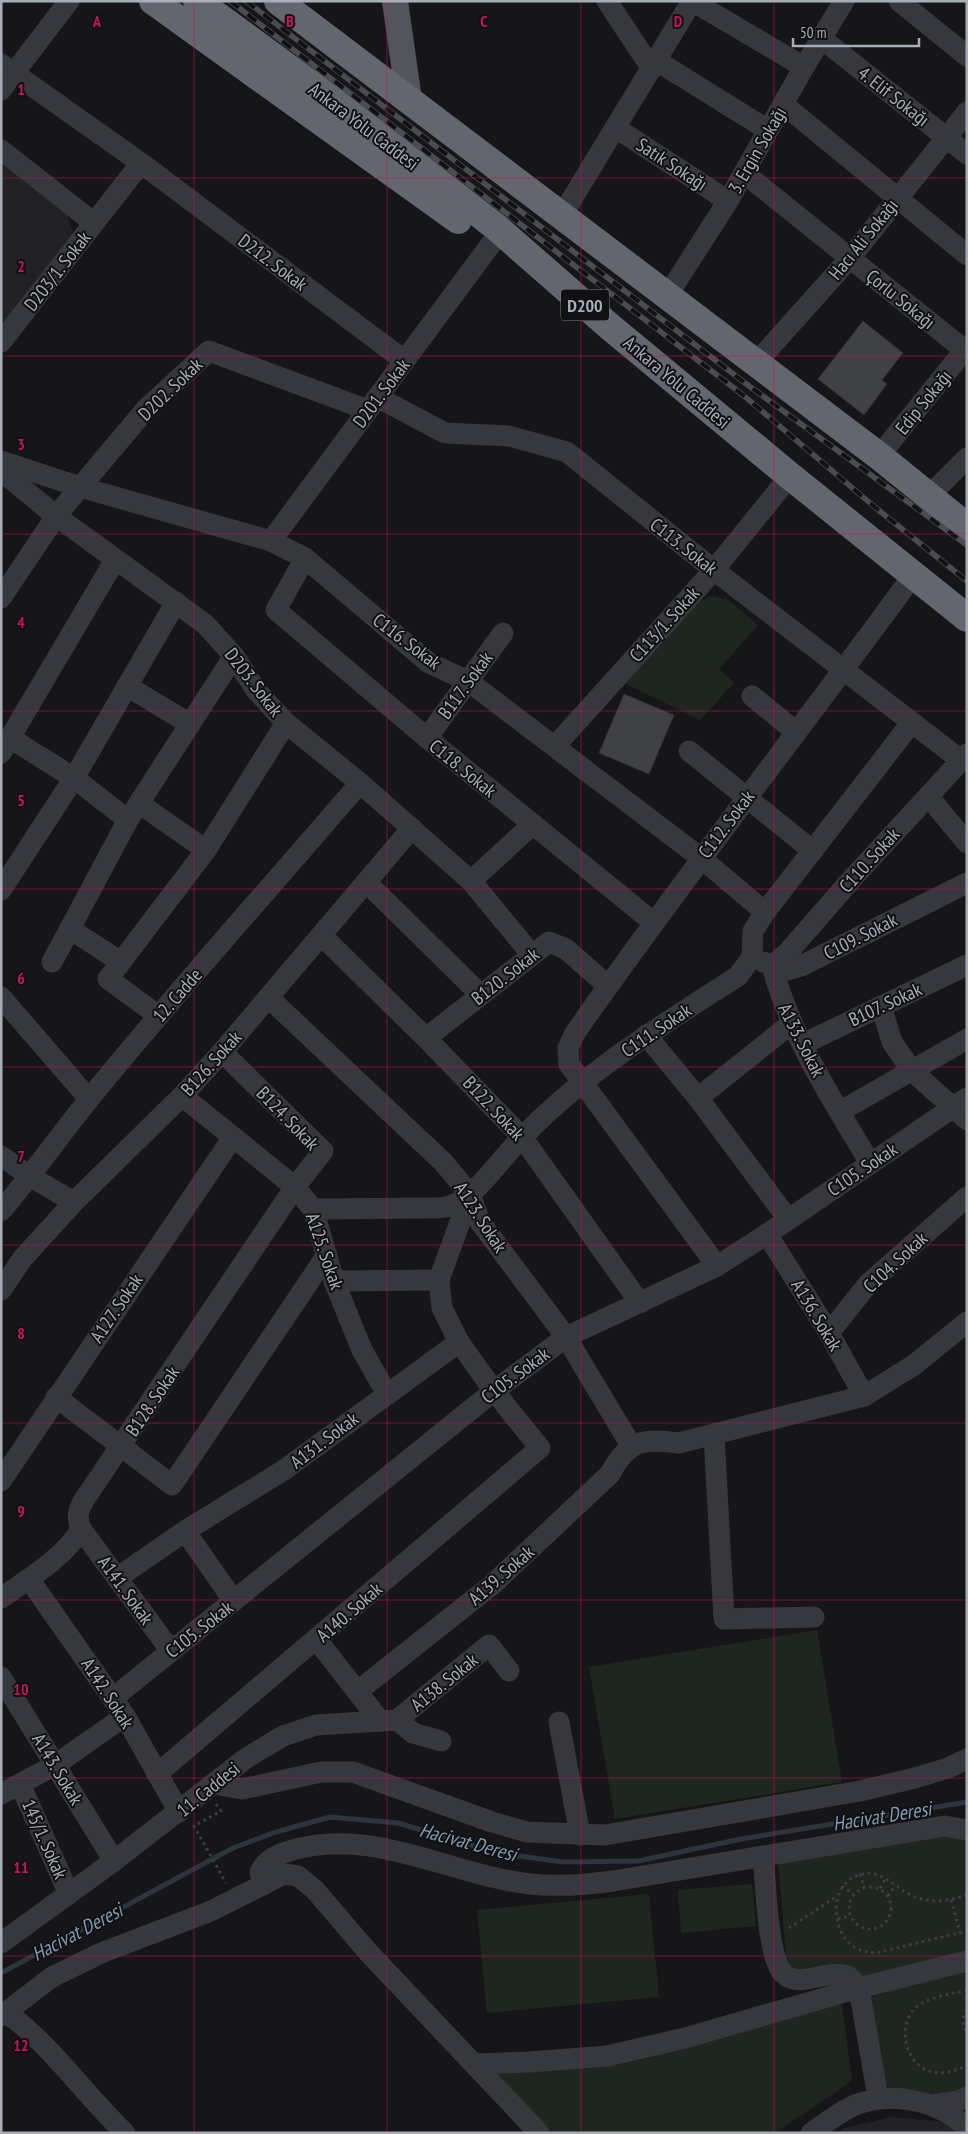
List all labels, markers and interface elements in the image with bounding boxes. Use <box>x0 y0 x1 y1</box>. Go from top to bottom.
text: A <box>92 11 102 31</box>
text: B <box>286 11 294 31</box>
text: C <box>480 11 488 31</box>
text: D <box>674 11 683 31</box>
scale bar <box>793 15 919 47</box>
text: 50 m <box>800 23 826 42</box>
street label: 4. Elif Sokağı <box>854 61 934 131</box>
street label: Ankara Yolu Caddesi <box>304 77 424 175</box>
text: 1 <box>17 79 25 99</box>
street label: 3. Ergin Sokağı <box>723 102 791 198</box>
street label: Satık Sokağı <box>632 132 712 196</box>
street label: Hacı Ali Sokağı <box>823 194 903 284</box>
street label: D203/1. Sokak <box>19 226 95 316</box>
street label: D212. Sokak <box>234 228 313 296</box>
street label: Çorlu Sokağı <box>862 264 940 334</box>
road number: D200 <box>561 290 609 320</box>
street label: Ankara Yolu Caddesi <box>619 330 735 434</box>
street label: D202. Sokak <box>133 352 208 426</box>
street label: D201. Sokak <box>347 353 415 432</box>
street label: Edip Sokağı <box>890 365 956 439</box>
text: 3 <box>17 434 25 454</box>
street label: C113. Sokak <box>645 512 723 580</box>
street label: C113/1. Sokak <box>624 581 705 667</box>
street label: C116. Sokak <box>368 608 446 675</box>
text: 4 <box>17 612 25 632</box>
street label: D203. Sokak <box>220 643 289 722</box>
street label: B117. Sokak <box>432 646 498 723</box>
street label: C118. Sokak <box>425 734 502 803</box>
street label: C112. Sokak <box>693 785 760 863</box>
text: 5 <box>17 790 25 810</box>
street label: C110. Sokak <box>834 822 905 897</box>
street label: C109. Sokak <box>819 907 901 965</box>
street label: B120. Sokak <box>466 942 544 1010</box>
street label: 12. Cadde <box>147 963 207 1027</box>
text: 6 <box>17 968 25 988</box>
street label: B107. Sokak <box>845 976 926 1031</box>
street label: C111. Sokak <box>616 998 696 1062</box>
street label: A133. Sokak <box>773 999 831 1081</box>
street label: B126. Sokak <box>176 1025 247 1101</box>
street label: B122. Sokak <box>458 1071 530 1146</box>
street label: B124. Sokak <box>252 1081 325 1155</box>
street label: C105. Sokak <box>822 1137 902 1201</box>
text: 7 <box>17 1146 25 1166</box>
street label: A123. Sokak <box>449 1177 513 1257</box>
street label: A125. Sokak <box>301 1210 349 1293</box>
street label: C104. Sokak <box>858 1226 933 1298</box>
street label: A127. Sokak <box>84 1269 148 1347</box>
street label: A136. Sokak <box>786 1275 848 1356</box>
text: 8 <box>17 1323 25 1343</box>
street label: C105. Sokak <box>476 1341 554 1408</box>
street label: B128. Sokak <box>120 1361 185 1441</box>
street label: A131. Sokak <box>285 1406 363 1474</box>
text: 9 <box>17 1501 25 1521</box>
street label: A139. Sokak <box>463 1539 539 1610</box>
street label: A141. Sokak <box>93 1551 159 1630</box>
street label: A140. Sokak <box>311 1576 387 1647</box>
street label: C105. Sokak <box>160 1595 238 1663</box>
street label: A138. Sokak <box>406 1647 483 1716</box>
street label: A142. Sokak <box>76 1653 140 1733</box>
text: 10 <box>13 1679 29 1699</box>
street label: A143. Sokak <box>27 1729 89 1810</box>
street label: 11. Caddesi <box>172 1756 244 1822</box>
street label: 145/1. Sokak <box>17 1795 73 1883</box>
water label: Hacivat Deresi <box>831 1795 936 1837</box>
water label: Hacivat Deresi <box>417 1817 522 1868</box>
text: 11 <box>13 1857 29 1877</box>
water label: Hacivat Deresi <box>27 1896 129 1967</box>
text: 12 <box>13 2035 29 2055</box>

